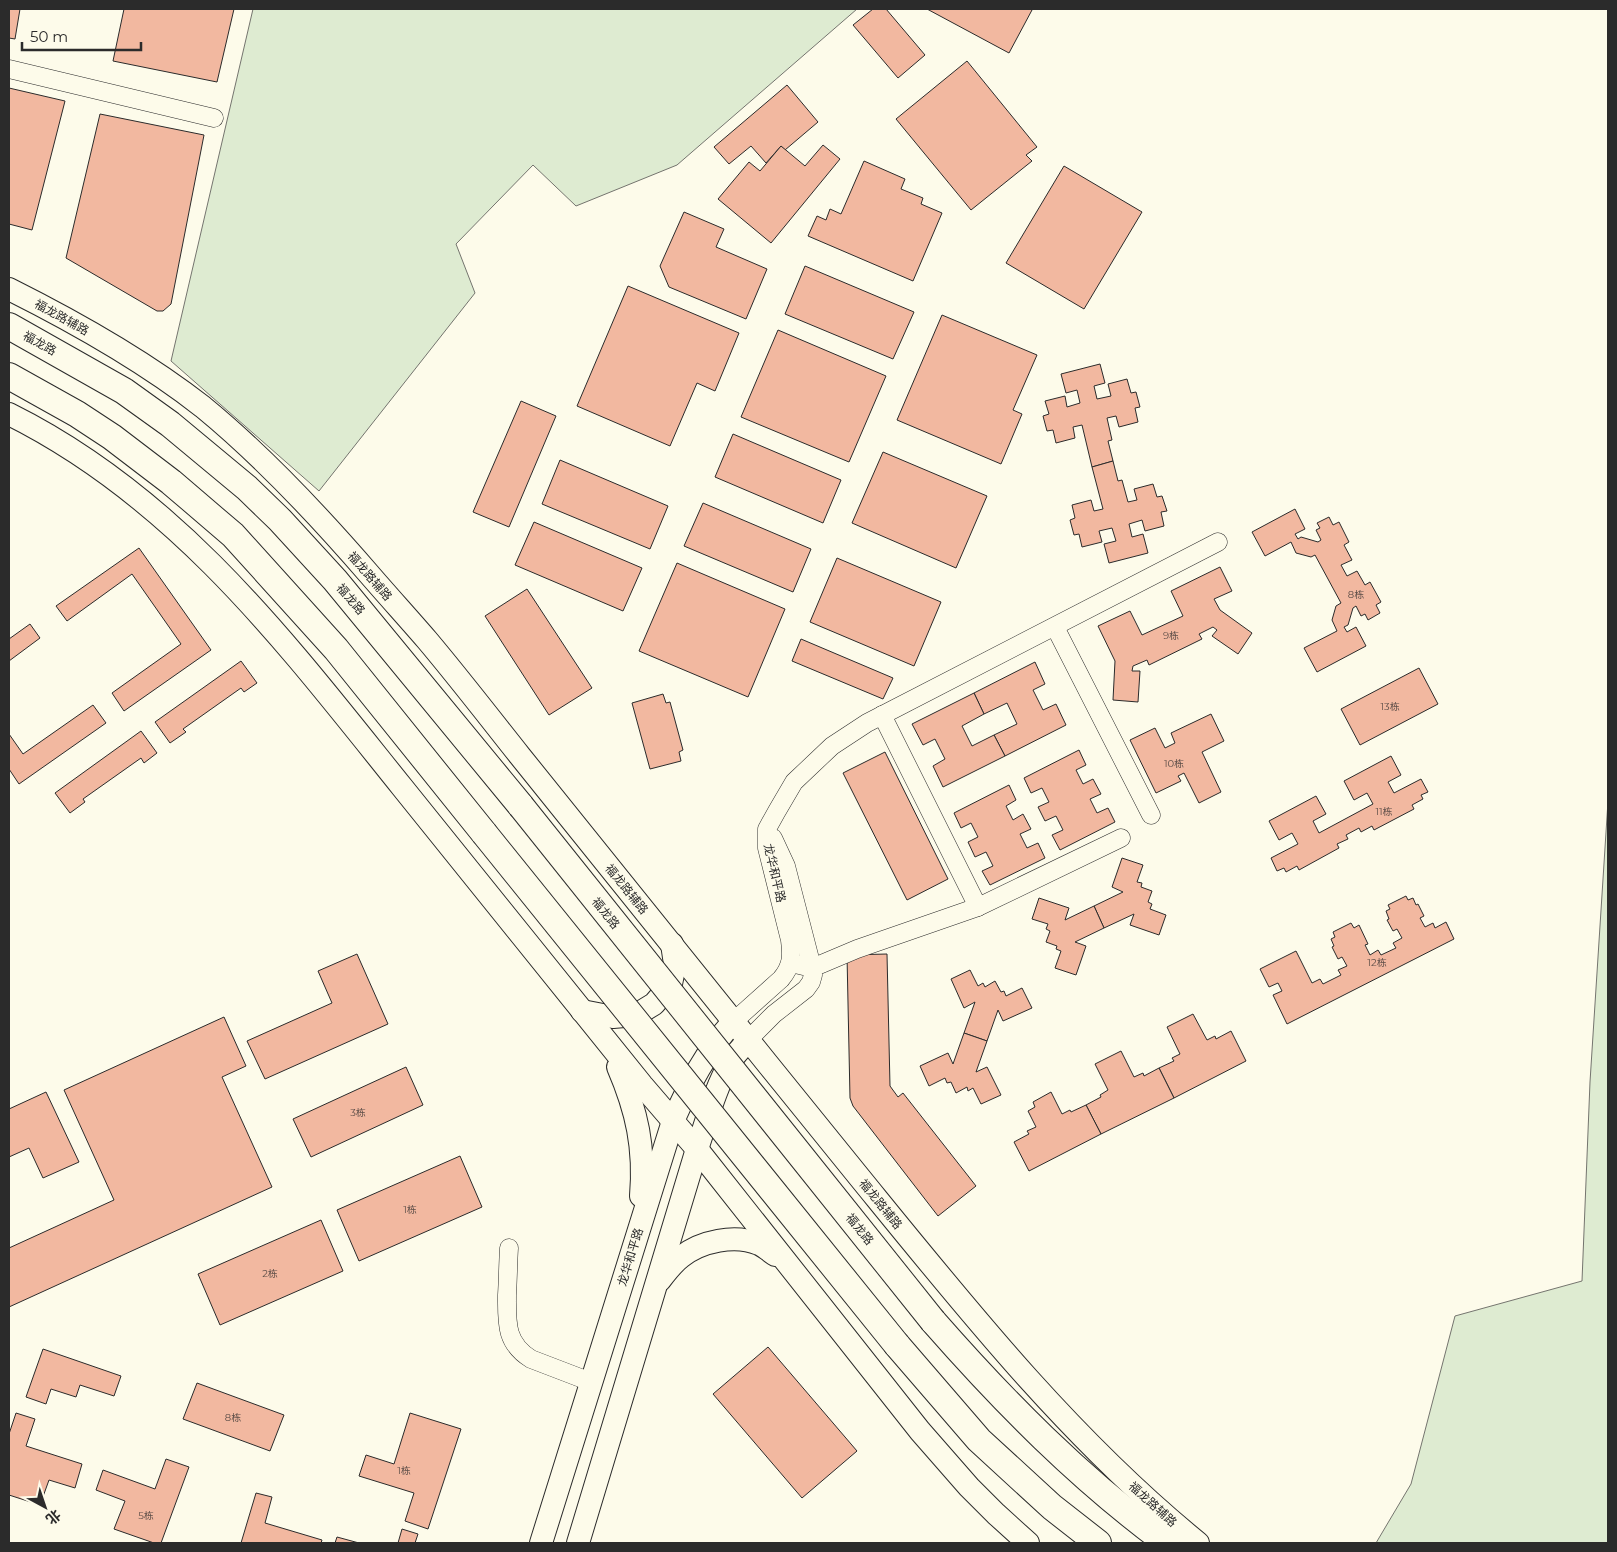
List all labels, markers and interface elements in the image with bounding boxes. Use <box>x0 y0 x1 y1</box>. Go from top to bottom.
scale bar <box>22 20 141 52</box>
text: 50 m <box>30 27 68 46</box>
street label: 福龙路辅路 <box>32 296 92 338</box>
street label: 福龙路 <box>21 328 59 358</box>
street label: 福龙路辅路 <box>345 549 395 603</box>
street label: 福龙路 <box>334 581 368 617</box>
house number: 8栋 <box>1348 588 1364 601</box>
house number: 9栋 <box>1163 629 1179 642</box>
house number: 13栋 <box>1380 700 1400 713</box>
house number: 10栋 <box>1164 757 1184 770</box>
house number: 11栋 <box>1375 805 1393 818</box>
street label: 龙华和平路 <box>761 842 789 904</box>
street label: 福龙路辅路 <box>603 861 651 917</box>
street label: 福龙路 <box>589 894 623 932</box>
house number: 12栋 <box>1367 956 1387 969</box>
house number: 3栋 <box>350 1106 366 1119</box>
street label: 福龙路辅路 <box>857 1176 905 1232</box>
house number: 1栋 <box>403 1203 417 1216</box>
street label: 福龙路 <box>843 1210 877 1248</box>
street label: 龙华和平路 <box>614 1226 646 1288</box>
house number: 2栋 <box>262 1267 278 1280</box>
house number: 8栋 <box>225 1411 241 1424</box>
house number: 1栋 <box>397 1464 411 1477</box>
street label: 福龙路辅路 <box>1126 1478 1180 1530</box>
north arrow <box>20 1482 70 1532</box>
text: 北 <box>42 1506 65 1528</box>
house number: 5栋 <box>138 1509 154 1522</box>

